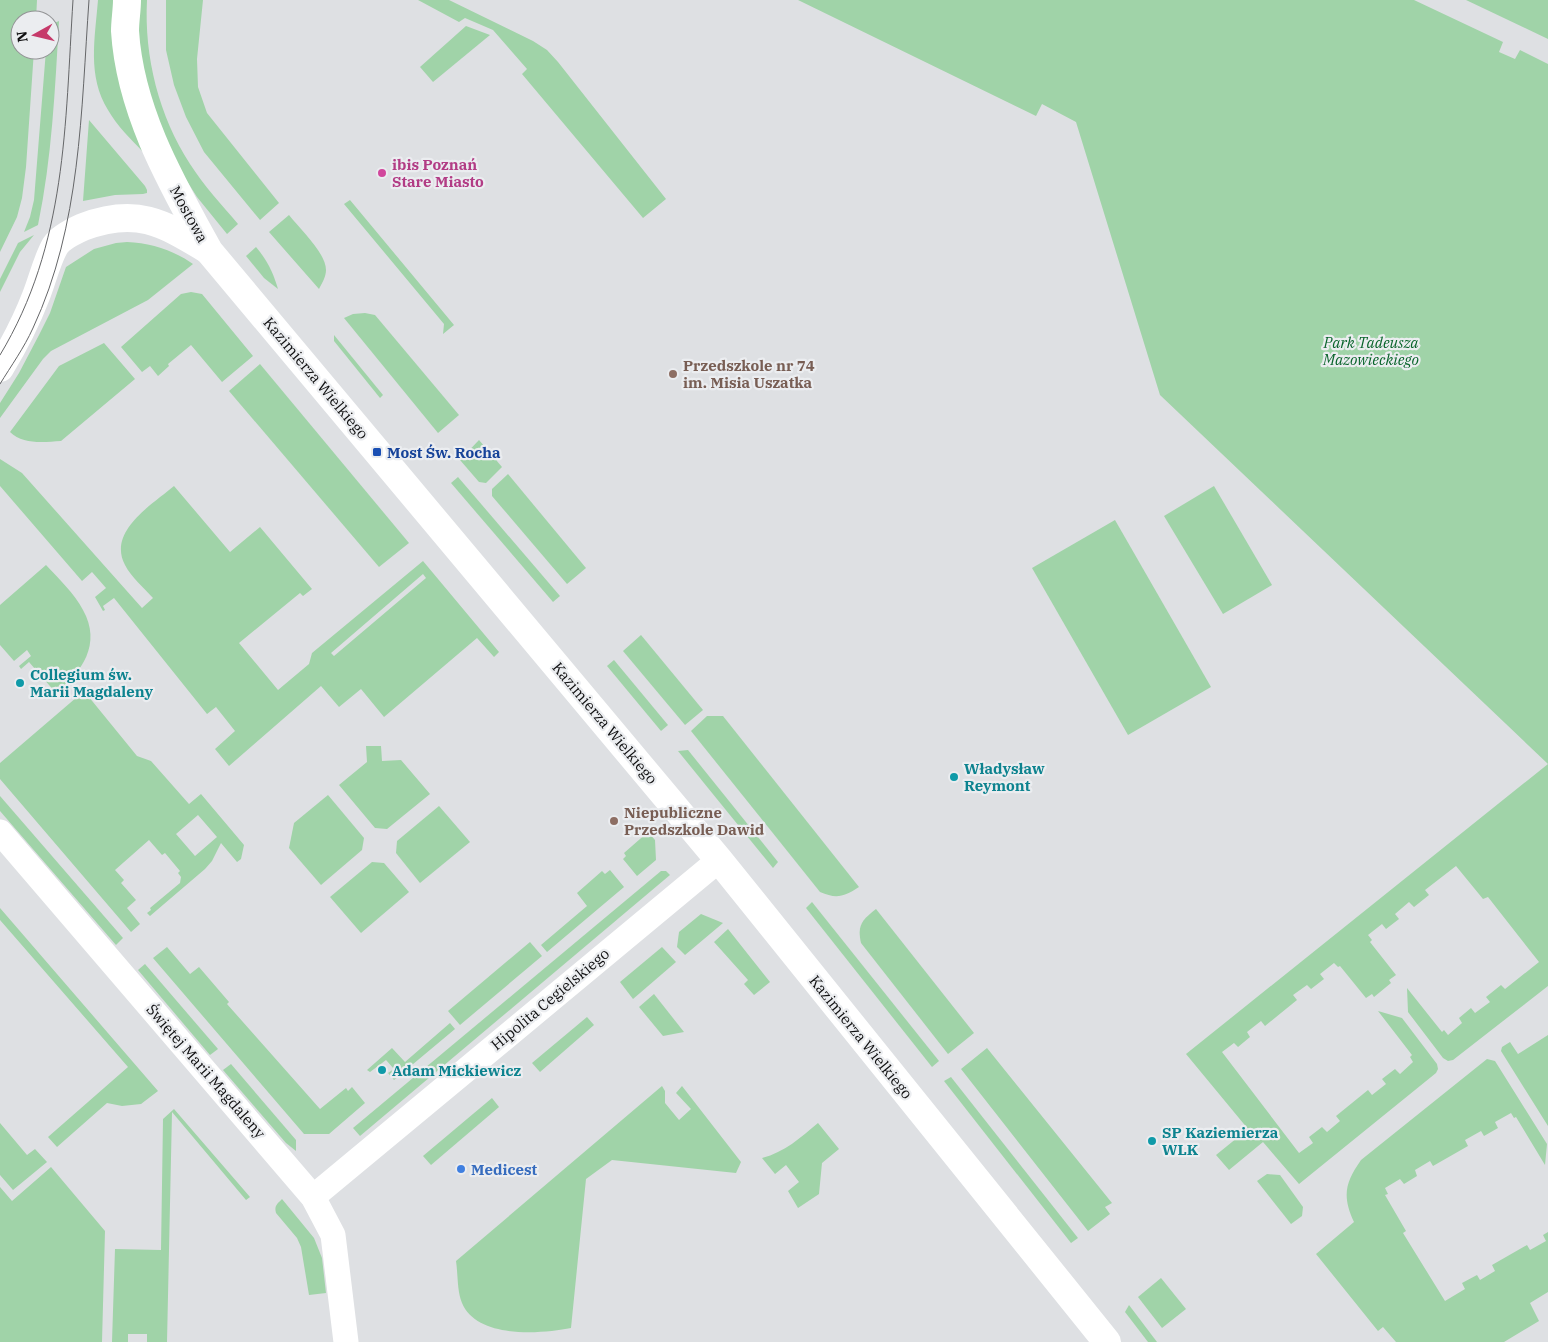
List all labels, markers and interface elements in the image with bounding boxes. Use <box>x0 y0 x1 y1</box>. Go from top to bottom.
north arrow <box>10 10 60 60</box>
text: N <box>12 30 32 44</box>
place label: ibis Poznań Stare Miasto <box>392 155 484 191</box>
marker: ibis Poznań Stare Miasto <box>376 167 388 179</box>
street label: Mostowa <box>166 182 212 246</box>
street label: Kazimierza Wielkiego <box>259 313 373 443</box>
park label: Park Tadeusza Mazowieckiego <box>1322 333 1419 369</box>
place label: Przedszkole nr 74 im. Misia Uszatka <box>683 356 815 392</box>
marker: Przedszkole nr 74 im. Misia Uszatka <box>667 368 679 380</box>
place label: Most Św. Rocha <box>387 443 501 462</box>
marker: Most Św. Rocha <box>371 446 383 458</box>
street label: Kazimierza Wielkiego <box>548 658 662 788</box>
place label: Collegium św. Marii Magdaleny <box>30 665 153 701</box>
marker: Collegium św. Marii Magdaleny <box>14 677 26 689</box>
place label: Władysław Reymont <box>964 759 1045 795</box>
marker: Władysław Reymont <box>948 771 960 783</box>
place label: Niepubliczne Przedszkole Dawid <box>624 803 765 839</box>
marker: Niepubliczne Przedszkole Dawid <box>608 815 620 827</box>
street label: Hipolita Cegielskiego <box>487 944 613 1054</box>
street label: Kazimierza Wielkiego <box>805 971 917 1103</box>
street label: Świętej Marii Magdaleny <box>142 1000 270 1142</box>
place label: Adam Mickiewicz <box>392 1061 522 1080</box>
marker: Adam Mickiewicz <box>376 1064 388 1076</box>
place label: SP Kaziemierza WLK <box>1162 1123 1279 1159</box>
marker: SP Kaziemierza WLK <box>1146 1135 1158 1147</box>
place label: Medicest <box>471 1160 537 1179</box>
marker: Medicest <box>455 1163 467 1175</box>

